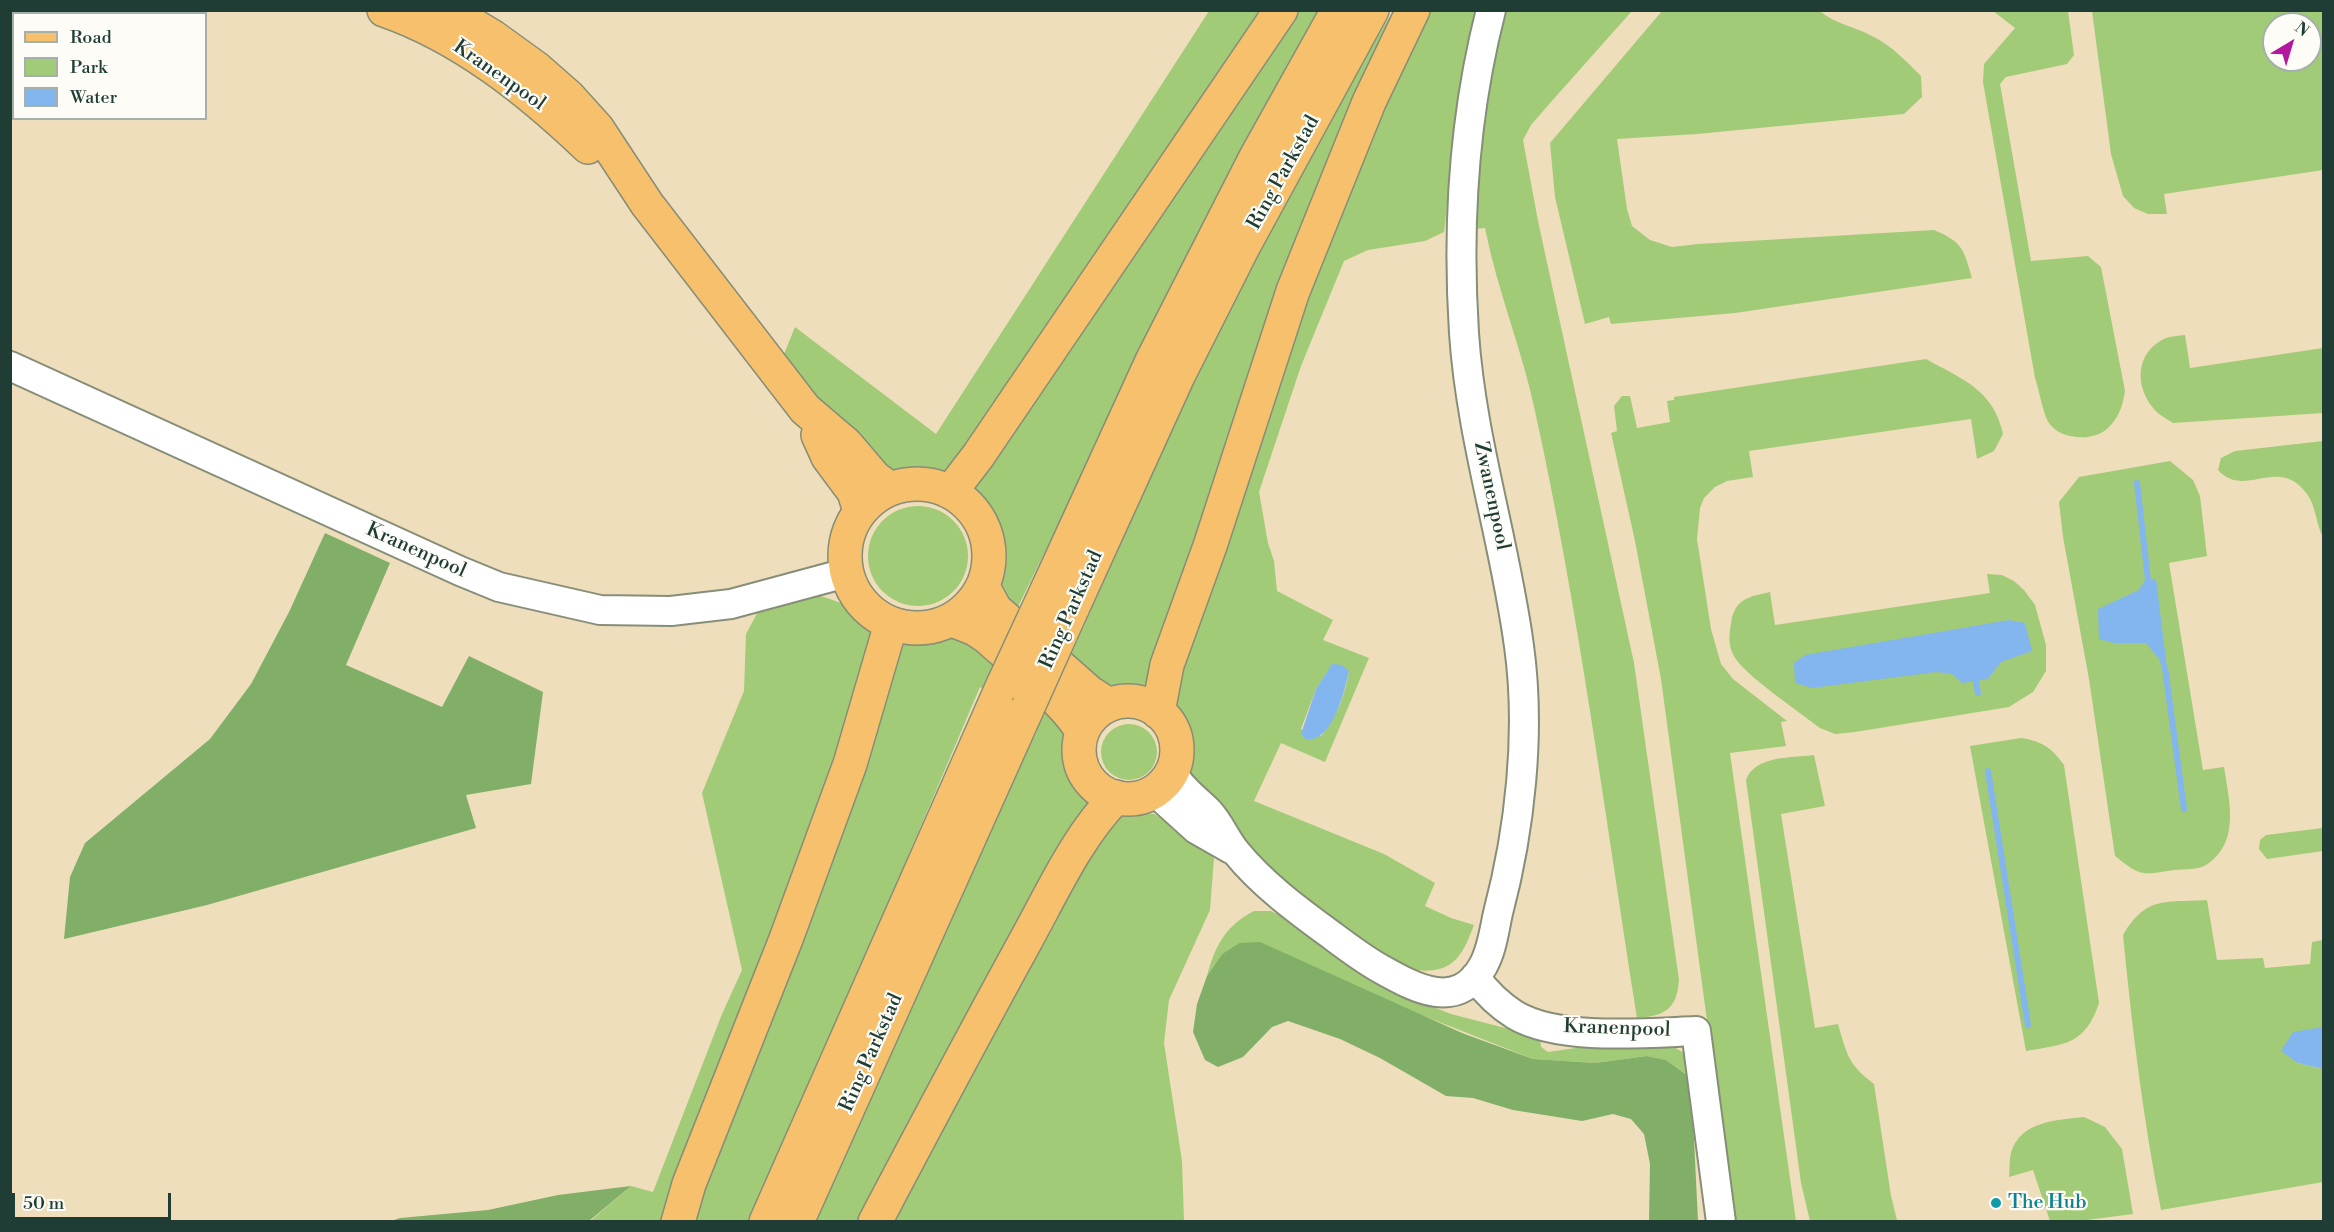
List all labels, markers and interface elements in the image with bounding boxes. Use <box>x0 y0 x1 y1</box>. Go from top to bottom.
legend <box>12 12 207 120</box>
north arrow <box>2262 12 2322 72</box>
text: N <box>2291 18 2313 41</box>
text: Road <box>70 26 112 49</box>
street label: Kranenpool <box>448 35 550 117</box>
text: Park <box>70 56 107 79</box>
text: Water <box>70 86 117 109</box>
street label: Ring Parkstad <box>1243 112 1325 234</box>
street label: Zwanenpool <box>1468 439 1514 553</box>
street label: Kranenpool <box>362 518 470 584</box>
street label: Ring Parkstad <box>1035 547 1109 673</box>
street label: Ring Parkstad <box>835 990 909 1116</box>
street label: Kranenpool <box>1563 1015 1671 1043</box>
scale bar <box>15 1181 174 1219</box>
place label: The Hub <box>2008 1191 2087 1215</box>
text: 50 m <box>23 1192 64 1215</box>
marker: The Hub <box>1989 1196 2003 1210</box>

